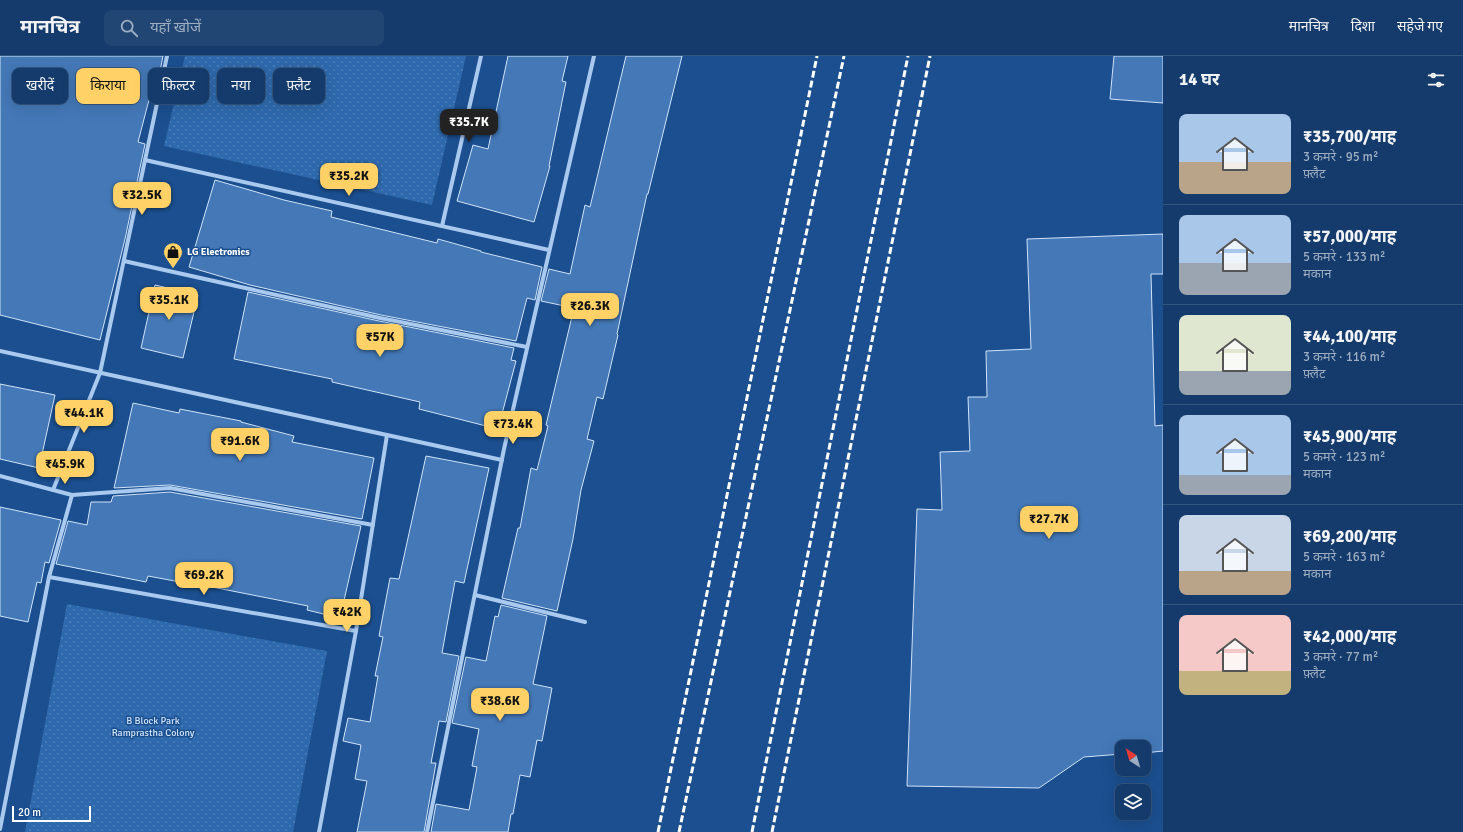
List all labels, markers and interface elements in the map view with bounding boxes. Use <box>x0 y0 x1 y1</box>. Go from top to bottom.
search box <box>104 10 384 46</box>
text: मानचित्र <box>20 15 80 39</box>
icon: search <box>118 17 140 39</box>
text: यहाँ खोजें <box>150 18 201 36</box>
text: मानचित्र <box>1289 18 1329 35</box>
text: दिशा <box>1351 18 1375 35</box>
text: सहेजे गए <box>1397 18 1443 35</box>
chip: खरीदें <box>12 68 68 104</box>
chip: किराया <box>76 68 140 104</box>
chip: फ़िल्टर <box>148 68 209 104</box>
chip: नया <box>217 68 265 104</box>
chip: फ़्लैट <box>273 68 325 104</box>
text: 14 घर <box>1179 69 1220 90</box>
icon: filters <box>1425 69 1447 91</box>
pin: ₹35.7K <box>436 109 502 143</box>
text: ₹35.7K <box>449 114 489 130</box>
text: ₹35,700/माह <box>1303 126 1396 147</box>
icon: home <box>1211 130 1259 178</box>
text: 3 कमरे · 95 m² <box>1303 149 1378 165</box>
pin: ₹35.2K <box>316 163 382 197</box>
text: फ़्लैट <box>1303 166 1326 182</box>
text: ₹35.2K <box>329 168 369 184</box>
pin: ₹32.5K <box>109 182 175 216</box>
text: ₹32.5K <box>122 187 162 203</box>
text: ₹57,000/माह <box>1303 226 1396 247</box>
icon: home <box>1211 231 1259 279</box>
shop icon: LG Electronics <box>162 241 184 269</box>
place label: LG Electronics <box>187 246 250 258</box>
text: 5 कमरे · 133 m² <box>1303 249 1385 265</box>
text: मकान <box>1303 266 1331 282</box>
pin: ₹35.1K <box>136 287 202 321</box>
text: ₹35.1K <box>149 292 189 308</box>
pin: ₹26.3K <box>557 293 623 327</box>
text: ₹26.3K <box>570 298 610 314</box>
pin: ₹57K <box>356 324 404 358</box>
text: ₹44,100/माह <box>1303 326 1396 347</box>
text: ₹57K <box>365 329 395 345</box>
icon: home <box>1211 331 1259 379</box>
text: 3 कमरे · 116 m² <box>1303 349 1385 365</box>
text: फ़्लैट <box>1303 366 1326 382</box>
pin: ₹44.1K <box>51 400 117 434</box>
text: ₹44.1K <box>64 405 104 421</box>
pin: ₹73.4K <box>480 411 546 445</box>
text: ₹73.4K <box>493 416 533 432</box>
text: ₹45,900/माह <box>1303 426 1396 447</box>
pin: ₹91.6K <box>207 428 273 462</box>
icon: home <box>1211 431 1259 479</box>
text: ₹91.6K <box>220 433 260 449</box>
text: 5 कमरे · 123 m² <box>1303 449 1385 465</box>
pin: ₹45.9K <box>32 451 98 485</box>
text: ₹45.9K <box>45 456 85 472</box>
text: मकान <box>1303 466 1331 482</box>
pin: ₹27.7K <box>1016 506 1082 540</box>
text: ₹27.7K <box>1029 511 1069 527</box>
text: ₹69,200/माह <box>1303 526 1396 547</box>
icon: home <box>1211 531 1259 579</box>
text: 5 कमरे · 163 m² <box>1303 549 1385 565</box>
pin: ₹69.2K <box>171 562 237 596</box>
text: मकान <box>1303 566 1331 582</box>
text: ₹69.2K <box>184 567 224 583</box>
pin: ₹42K <box>323 599 371 633</box>
text: ₹42K <box>332 604 362 620</box>
text: ₹42,000/माह <box>1303 626 1396 647</box>
icon: home <box>1211 631 1259 679</box>
text: 3 कमरे · 77 m² <box>1303 649 1378 665</box>
text: फ़्लैट <box>1303 666 1326 682</box>
pin: ₹38.6K <box>467 688 533 722</box>
text: ₹38.6K <box>480 693 520 709</box>
park label: B Block Park Ramprastha Colony <box>112 715 195 739</box>
north arrow <box>1115 740 1151 776</box>
map controls <box>1115 740 1151 820</box>
button: layers <box>1115 784 1151 820</box>
scale bar <box>12 804 91 823</box>
text: 20 m <box>18 806 41 819</box>

